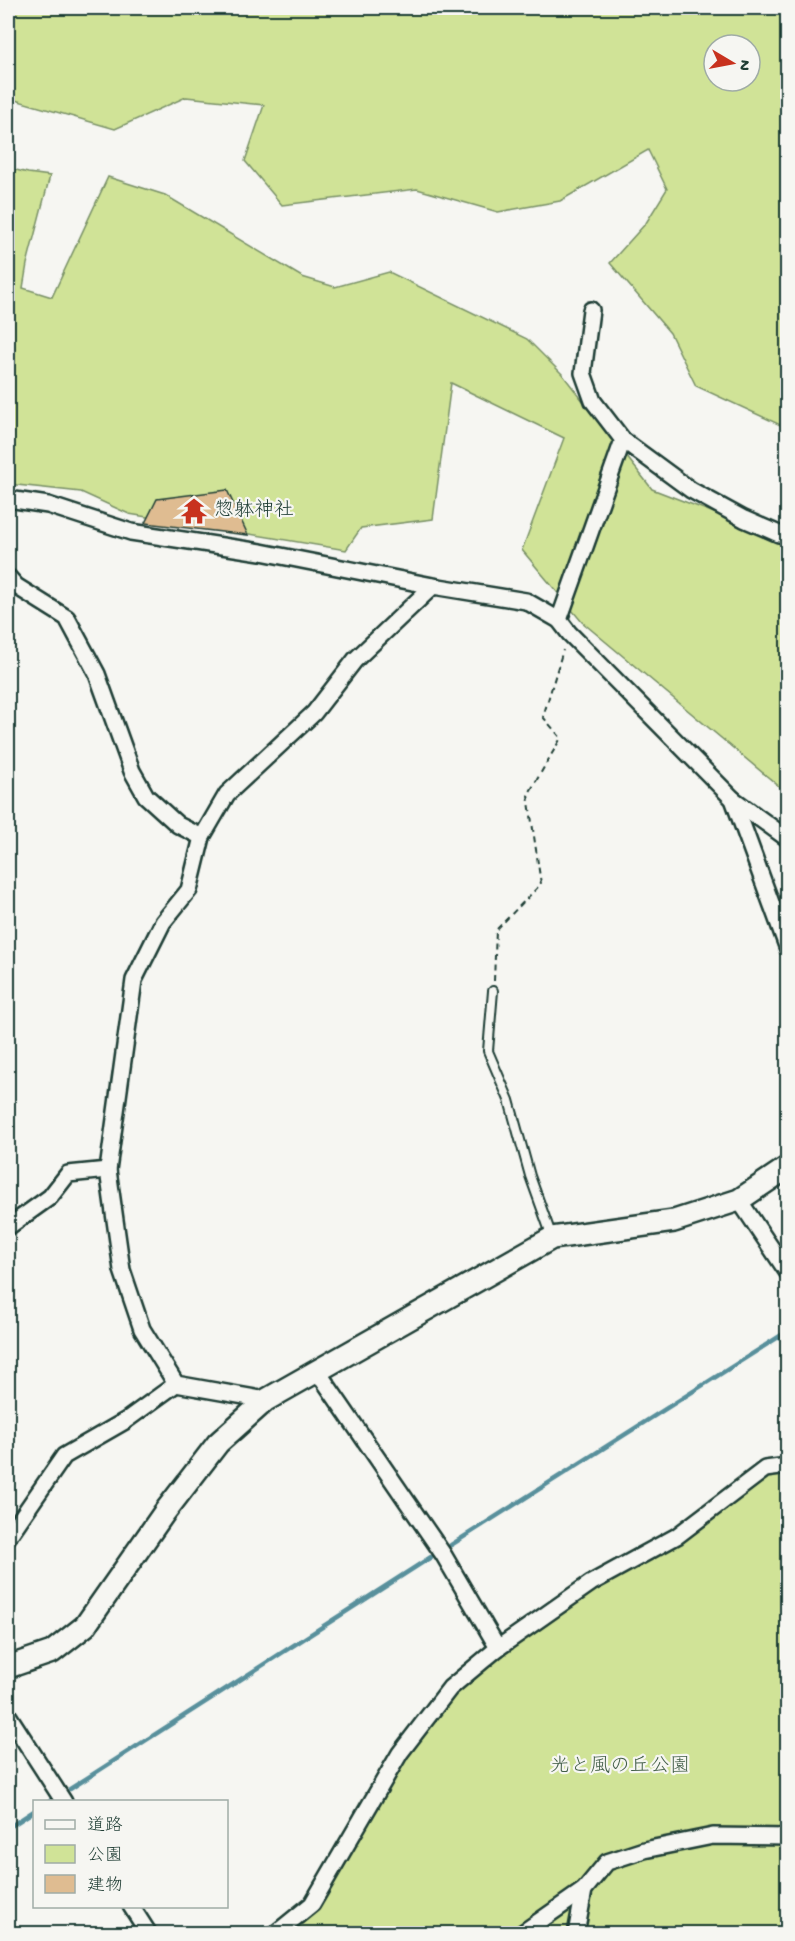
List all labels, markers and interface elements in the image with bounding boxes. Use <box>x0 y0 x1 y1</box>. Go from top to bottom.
north arrow <box>702 33 762 93</box>
text: N <box>733 58 754 72</box>
temple icon: 惣躰神社 <box>179 496 209 526</box>
place label: 惣躰神社 <box>214 498 294 523</box>
park label: 光と風の丘公園 <box>550 1755 690 1779</box>
legend <box>33 1800 228 1908</box>
text: 道路 <box>87 1815 123 1837</box>
text: 公園 <box>87 1846 123 1867</box>
text: 建物 <box>87 1875 123 1897</box>

